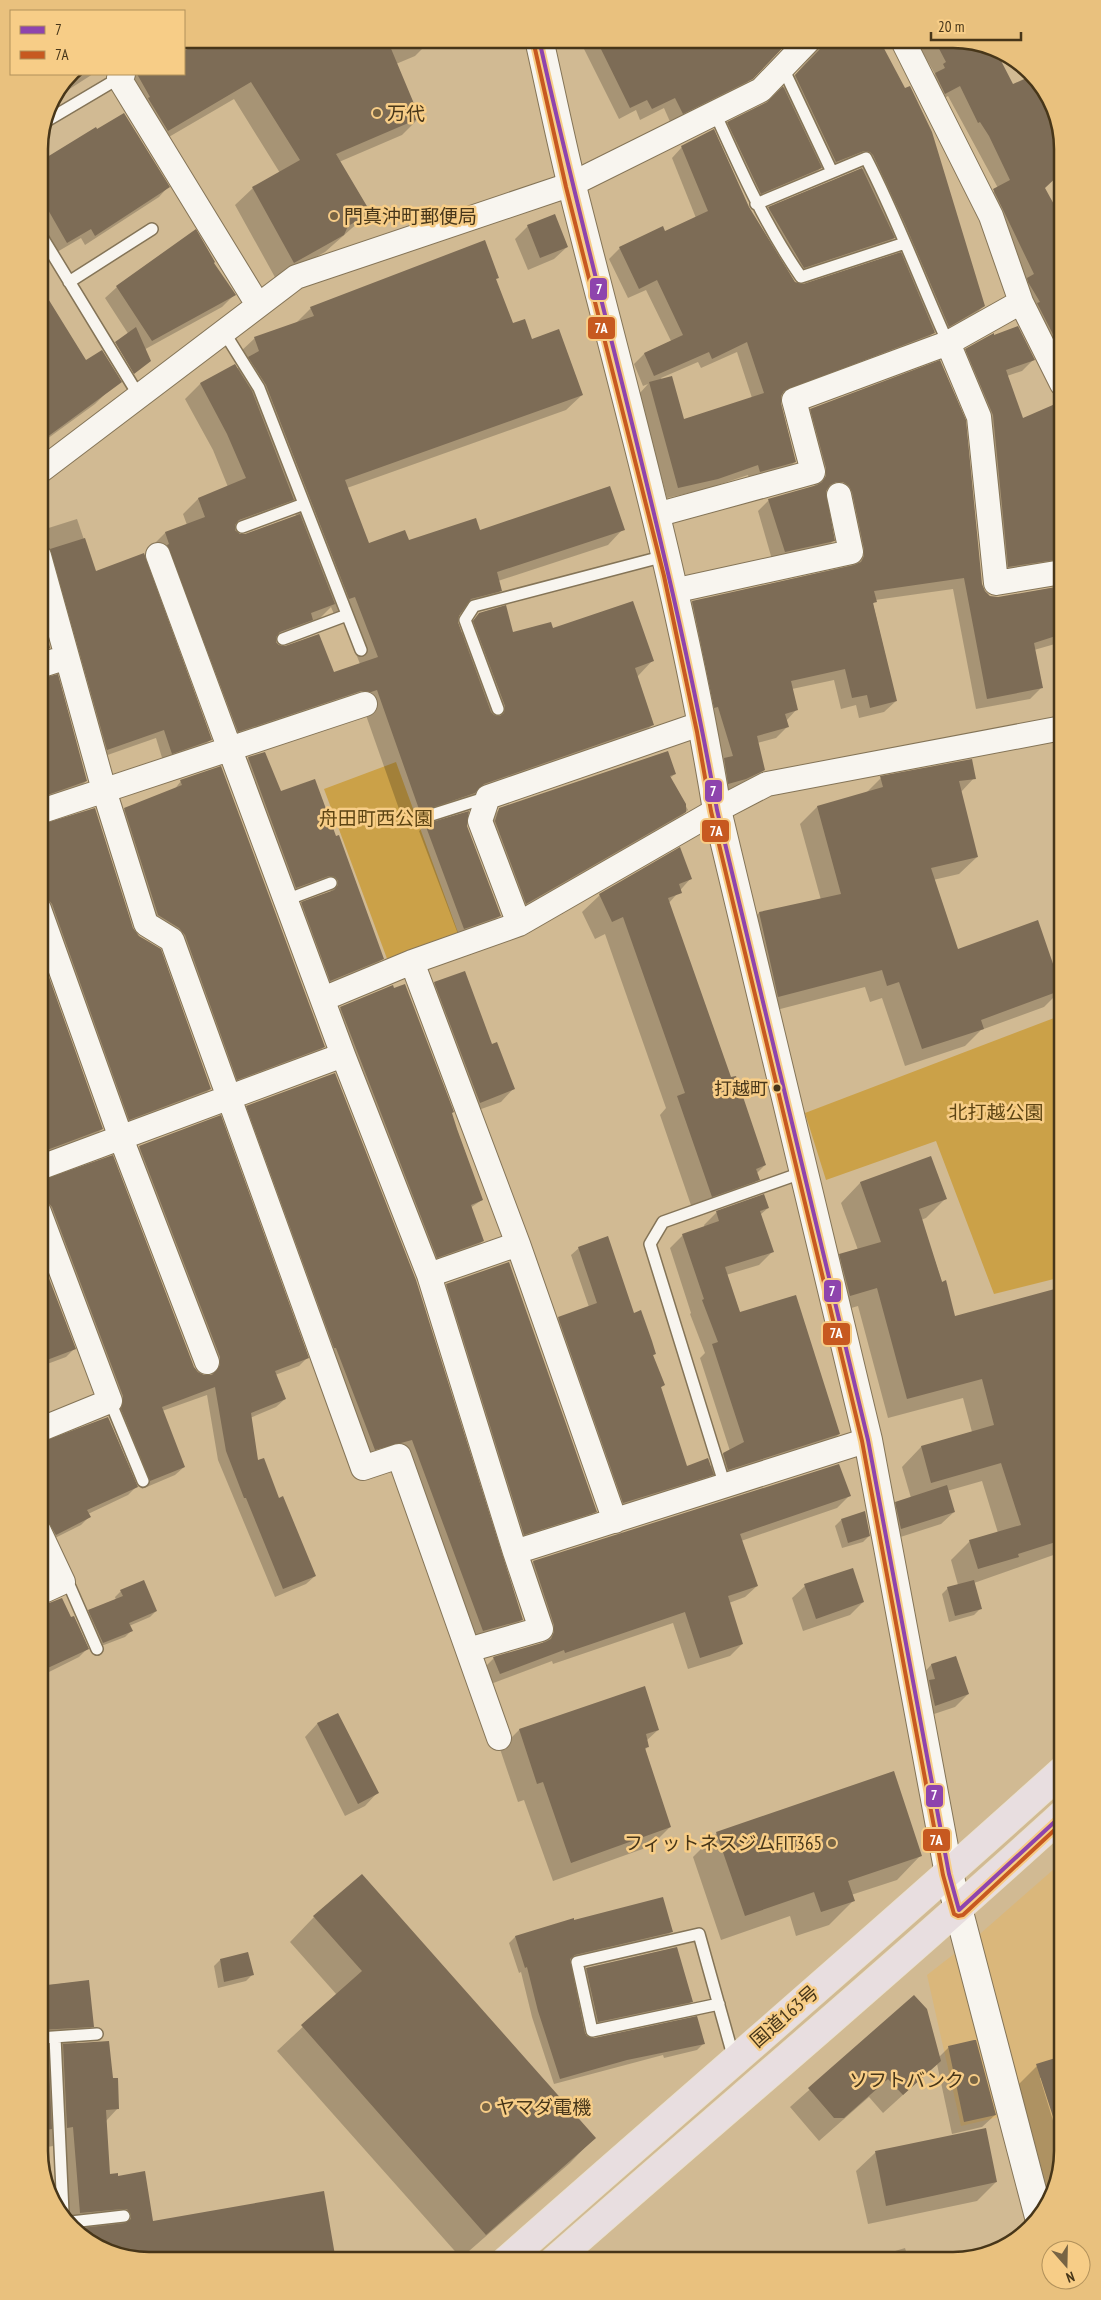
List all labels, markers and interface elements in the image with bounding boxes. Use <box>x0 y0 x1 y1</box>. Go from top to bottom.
legend <box>10 10 185 75</box>
scale bar <box>931 10 1021 42</box>
text: 20 m <box>938 17 964 36</box>
text: 7 <box>55 20 62 39</box>
text: 7A <box>55 45 69 64</box>
place label: 万代 <box>387 101 425 125</box>
marker: 万代 <box>371 107 383 119</box>
place label: 門真沖町郵便局 <box>344 204 477 228</box>
marker: 門真沖町郵便局 <box>328 210 340 222</box>
line badge: 7 <box>589 277 608 301</box>
text: 7 <box>596 280 603 298</box>
line badge: 7A <box>587 316 616 340</box>
text: 7A <box>595 319 608 337</box>
line badge: 7 <box>704 779 723 803</box>
text: 7 <box>710 782 717 800</box>
park label: 舟田町西公園 <box>319 806 433 830</box>
line badge: 7A <box>701 819 730 843</box>
text: 7A <box>710 822 723 840</box>
place label: 打越町 <box>714 1077 768 1100</box>
marker: 打越町 <box>772 1083 782 1093</box>
park label: 北打越公園 <box>948 1100 1044 1124</box>
line badge: 7 <box>823 1279 842 1303</box>
text: 7 <box>829 1282 836 1300</box>
line badge: 7A <box>822 1322 851 1346</box>
text: 7A <box>830 1324 843 1342</box>
line badge: 7 <box>925 1784 944 1808</box>
text: 7 <box>931 1786 938 1804</box>
line badge: 7A <box>922 1828 951 1852</box>
place label: フィットネスジムFIT365 <box>624 1831 822 1855</box>
text: 7A <box>930 1831 943 1849</box>
marker: フィットネスジムFIT365 <box>826 1837 838 1849</box>
street label: 国道163号 <box>745 1980 823 2052</box>
place label: ソフトバンク <box>849 2068 964 2092</box>
marker: ソフトバンク <box>968 2074 980 2086</box>
place label: ヤマダ電機 <box>496 2095 591 2119</box>
marker: ヤマダ電機 <box>480 2101 492 2113</box>
north arrow <box>1041 2240 1091 2290</box>
text: N <box>1064 2267 1077 2287</box>

